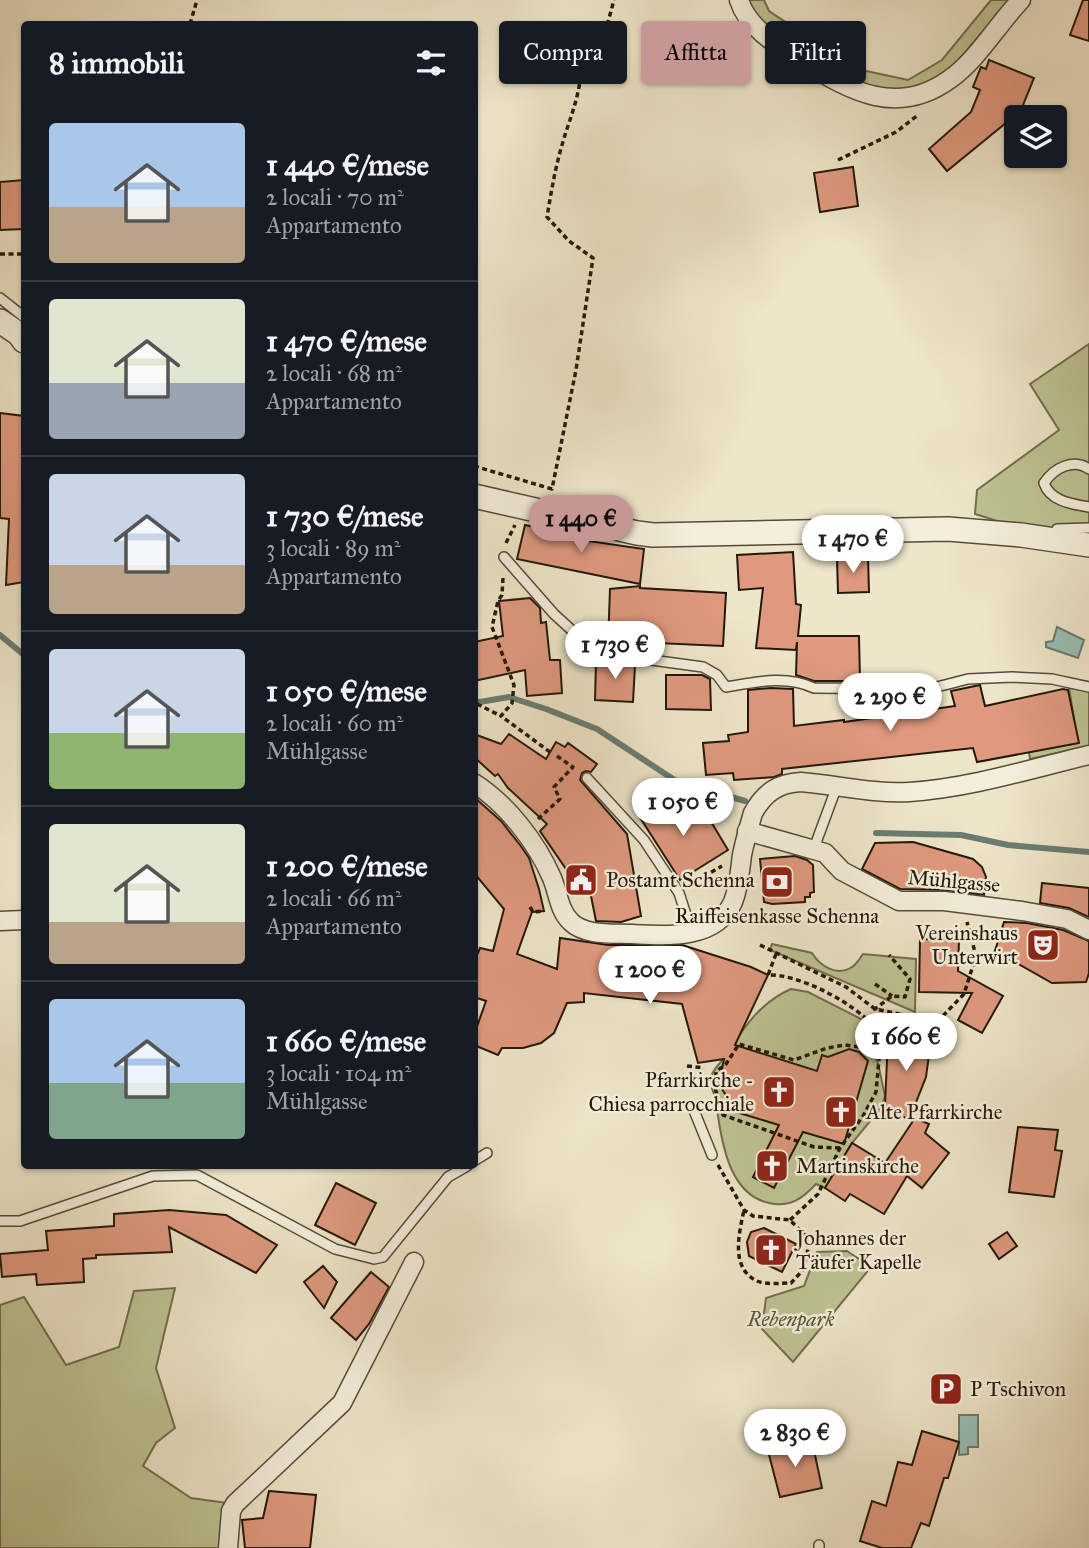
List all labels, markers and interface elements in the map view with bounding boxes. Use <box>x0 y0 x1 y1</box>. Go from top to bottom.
chip: Compra <box>499 21 627 84</box>
chip: Affitta <box>641 21 751 84</box>
chip: Filtri <box>765 21 866 84</box>
icon: filters <box>412 44 450 82</box>
text: 8 immobili <box>49 45 184 81</box>
map controls <box>1004 105 1067 168</box>
button: layers <box>1004 105 1067 168</box>
text: 1 440 €/mese <box>266 147 429 183</box>
icon: home <box>105 151 189 235</box>
text: 2 locali · 70 m² <box>266 183 404 211</box>
text: Appartamento <box>266 211 402 239</box>
text: 1 470 €/mese <box>266 323 427 359</box>
icon: home <box>105 327 189 411</box>
text: 2 locali · 68 m² <box>266 359 402 387</box>
text: Appartamento <box>266 387 402 415</box>
pin: 1 440 € <box>516 496 646 555</box>
text: 1 730 €/mese <box>266 498 424 534</box>
icon: home <box>105 502 189 586</box>
text: 1 440 € <box>545 504 617 532</box>
pin: 1 470 € <box>788 516 918 575</box>
text: 1 470 € <box>818 524 888 552</box>
text: 3 locali · 89 m² <box>266 534 400 562</box>
text: Appartamento <box>266 562 402 590</box>
pin: 1 730 € <box>550 622 680 681</box>
text: 1 730 € <box>581 630 649 658</box>
text: 1 050 €/mese <box>266 673 427 709</box>
pin: 2 290 € <box>825 674 955 733</box>
icon: home <box>105 677 189 761</box>
text: 2 290 € <box>854 682 926 710</box>
text: 2 locali · 60 m² <box>266 709 403 737</box>
text: Mühlgasse <box>266 737 368 765</box>
pin: 1 050 € <box>618 778 748 838</box>
text: 1 050 € <box>648 787 718 815</box>
text: 1 200 €/mese <box>266 848 428 884</box>
icon: home <box>105 852 189 936</box>
public building icon: Postamt Schenna <box>562 861 600 899</box>
bank icon: Raiffeisenkasse Schenna <box>758 863 796 901</box>
street label: Mühlgasse <box>907 864 1002 898</box>
place label: Postamt Schenna <box>606 867 755 893</box>
text: 2 locali · 66 m² <box>266 884 402 912</box>
place label: Raiffeisenkasse Schenna <box>675 903 879 929</box>
text: Appartamento <box>266 912 402 940</box>
place label: Vereinshaus Unterwirt <box>914 920 1019 970</box>
theatre icon: Vereinshaus Unterwirt <box>1024 926 1062 964</box>
pin: 1 200 € <box>585 946 715 1006</box>
text: 1 200 € <box>614 955 686 983</box>
pin: 1 660 € <box>841 1014 971 1073</box>
text: 1 660 € <box>871 1022 941 1050</box>
text: 1 660 €/mese <box>266 1023 426 1059</box>
icon: home <box>105 1027 189 1111</box>
text: 3 locali · 104 m² <box>266 1059 411 1087</box>
place label: Pfarrkirche - Chiesa parrocchiale <box>588 1067 754 1117</box>
church icon: Pfarrkirche - Chiesa parrocchiale <box>760 1073 798 1111</box>
text: Mühlgasse <box>266 1087 368 1115</box>
church icon: Alte Pfarrkirche <box>822 1093 860 1131</box>
place label: Alte Pfarrkirche <box>865 1099 1003 1125</box>
church icon: Martinskirche <box>753 1147 791 1185</box>
place label: Martinskirche <box>796 1153 919 1179</box>
place label: Johannes der Täufer Kapelle <box>794 1225 922 1275</box>
church icon: Johannes der Täufer Kapelle <box>752 1231 790 1269</box>
park label: Rebenpark <box>746 1306 835 1332</box>
parking icon: P Tschivon <box>927 1370 965 1408</box>
place label: P Tschivon <box>970 1376 1066 1402</box>
pin: 2 830 € <box>730 1410 860 1469</box>
text: 2 830 € <box>760 1418 830 1446</box>

